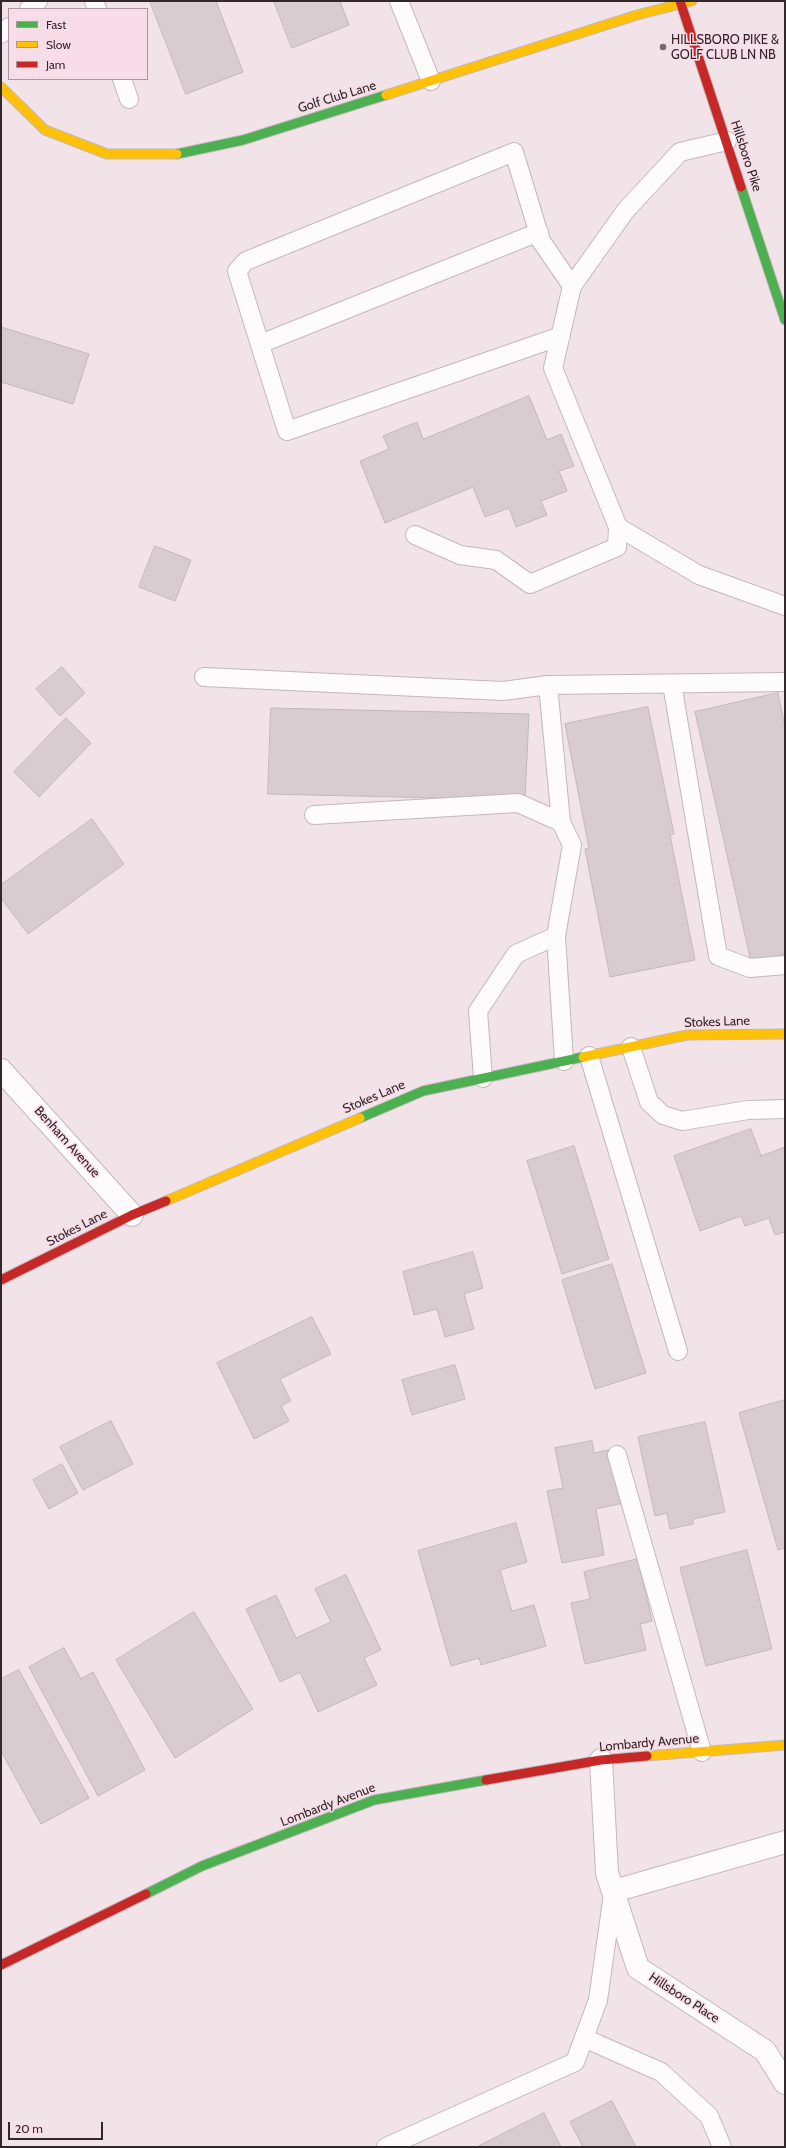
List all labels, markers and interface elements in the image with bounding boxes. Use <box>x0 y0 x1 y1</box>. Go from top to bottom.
legend <box>8 8 148 80</box>
text: Fast <box>46 17 66 32</box>
place label: HILLSBORO PIKE & GOLF CLUB LN NB <box>671 32 779 63</box>
text: Slow <box>46 37 71 52</box>
marker: HILLSBORO PIKE & GOLF CLUB LN NB <box>658 42 668 52</box>
text: Jam <box>46 57 65 72</box>
street label: Golf Club Lane <box>296 78 378 116</box>
street label: Hillsboro Pike <box>727 118 765 194</box>
street label: Stokes Lane <box>684 1013 750 1031</box>
street label: Stokes Lane <box>341 1077 407 1117</box>
street label: Benham Avenue <box>31 1103 103 1181</box>
street label: Stokes Lane <box>44 1206 110 1250</box>
street label: Lombardy Avenue <box>598 1731 700 1755</box>
street label: Lombardy Avenue <box>278 1780 378 1830</box>
street label: Hillsboro Place <box>646 1969 722 2027</box>
scale bar <box>10 2114 105 2140</box>
text: 20 m <box>15 2121 43 2136</box>

